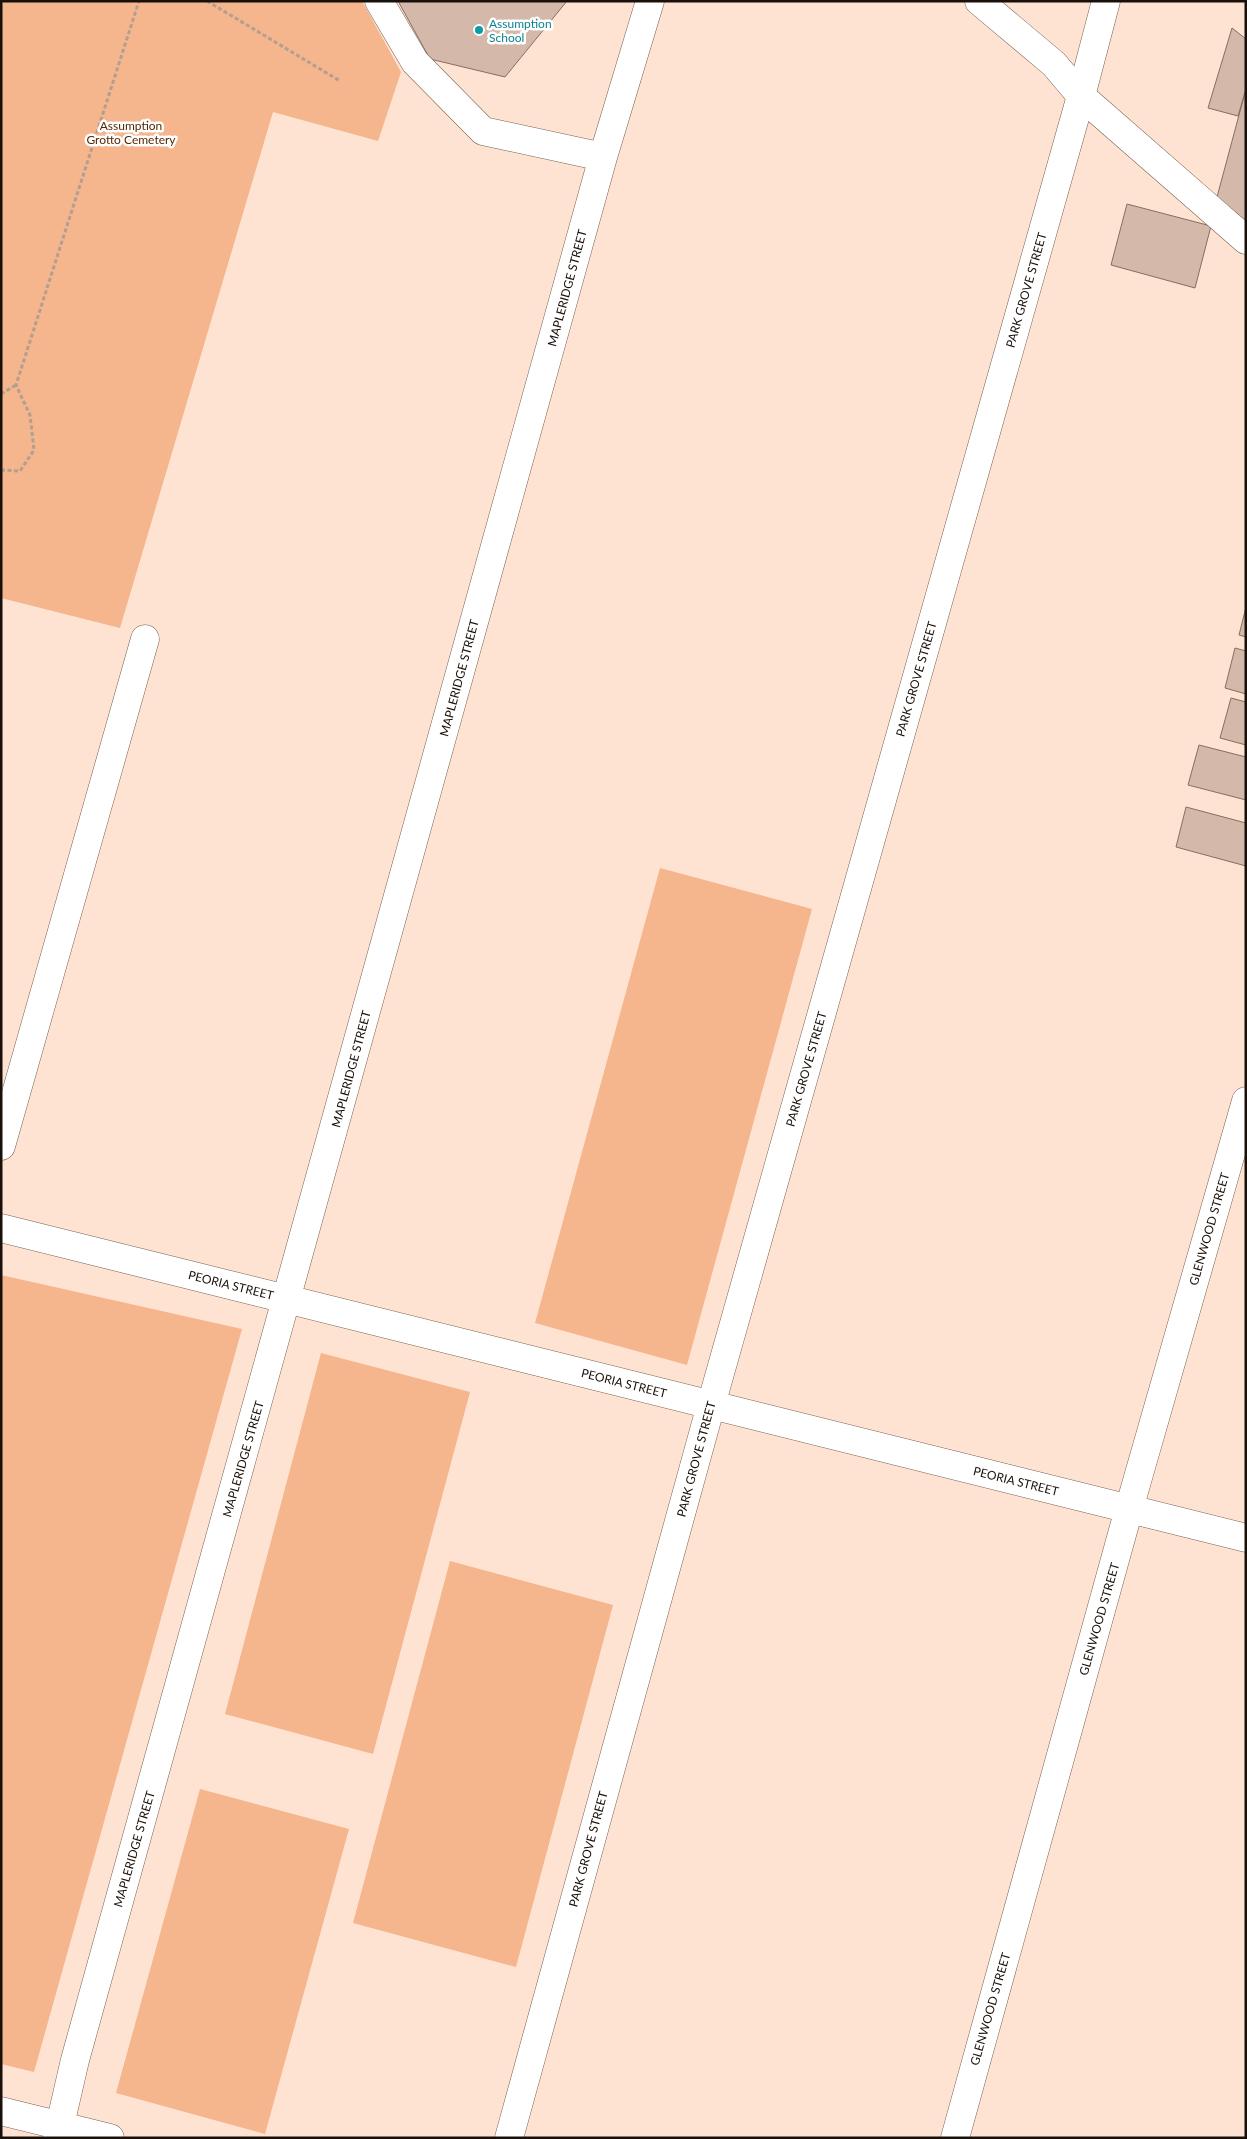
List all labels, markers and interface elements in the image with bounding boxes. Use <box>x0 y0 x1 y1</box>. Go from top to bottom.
place label: Assumption School <box>489 16 552 45</box>
marker: Assumption School <box>473 24 485 36</box>
park label: Assumption Grotto Cemetery <box>86 118 176 147</box>
street label: MAPLERIDGE STREET <box>544 228 590 348</box>
street label: PARK GROVE STREET <box>1002 231 1050 349</box>
street label: MAPLERIDGE STREET <box>436 618 482 738</box>
street label: PARK GROVE STREET <box>892 620 940 738</box>
street label: MAPLERIDGE STREET <box>328 1009 374 1129</box>
street label: PARK GROVE STREET <box>782 1010 830 1128</box>
street label: GLENWOOD STREET <box>1186 1171 1232 1287</box>
street label: PEORIA STREET <box>187 1267 275 1303</box>
street label: PEORIA STREET <box>580 1365 668 1401</box>
street label: MAPLERIDGE STREET <box>219 1399 267 1519</box>
street label: PARK GROVE STREET <box>673 1400 719 1518</box>
street label: PEORIA STREET <box>972 1463 1060 1499</box>
street label: GLENWOOD STREET <box>1076 1561 1122 1677</box>
street label: MAPLERIDGE STREET <box>110 1789 158 1909</box>
street label: PARK GROVE STREET <box>565 1790 611 1908</box>
street label: GLENWOOD STREET <box>967 1951 1013 2067</box>

